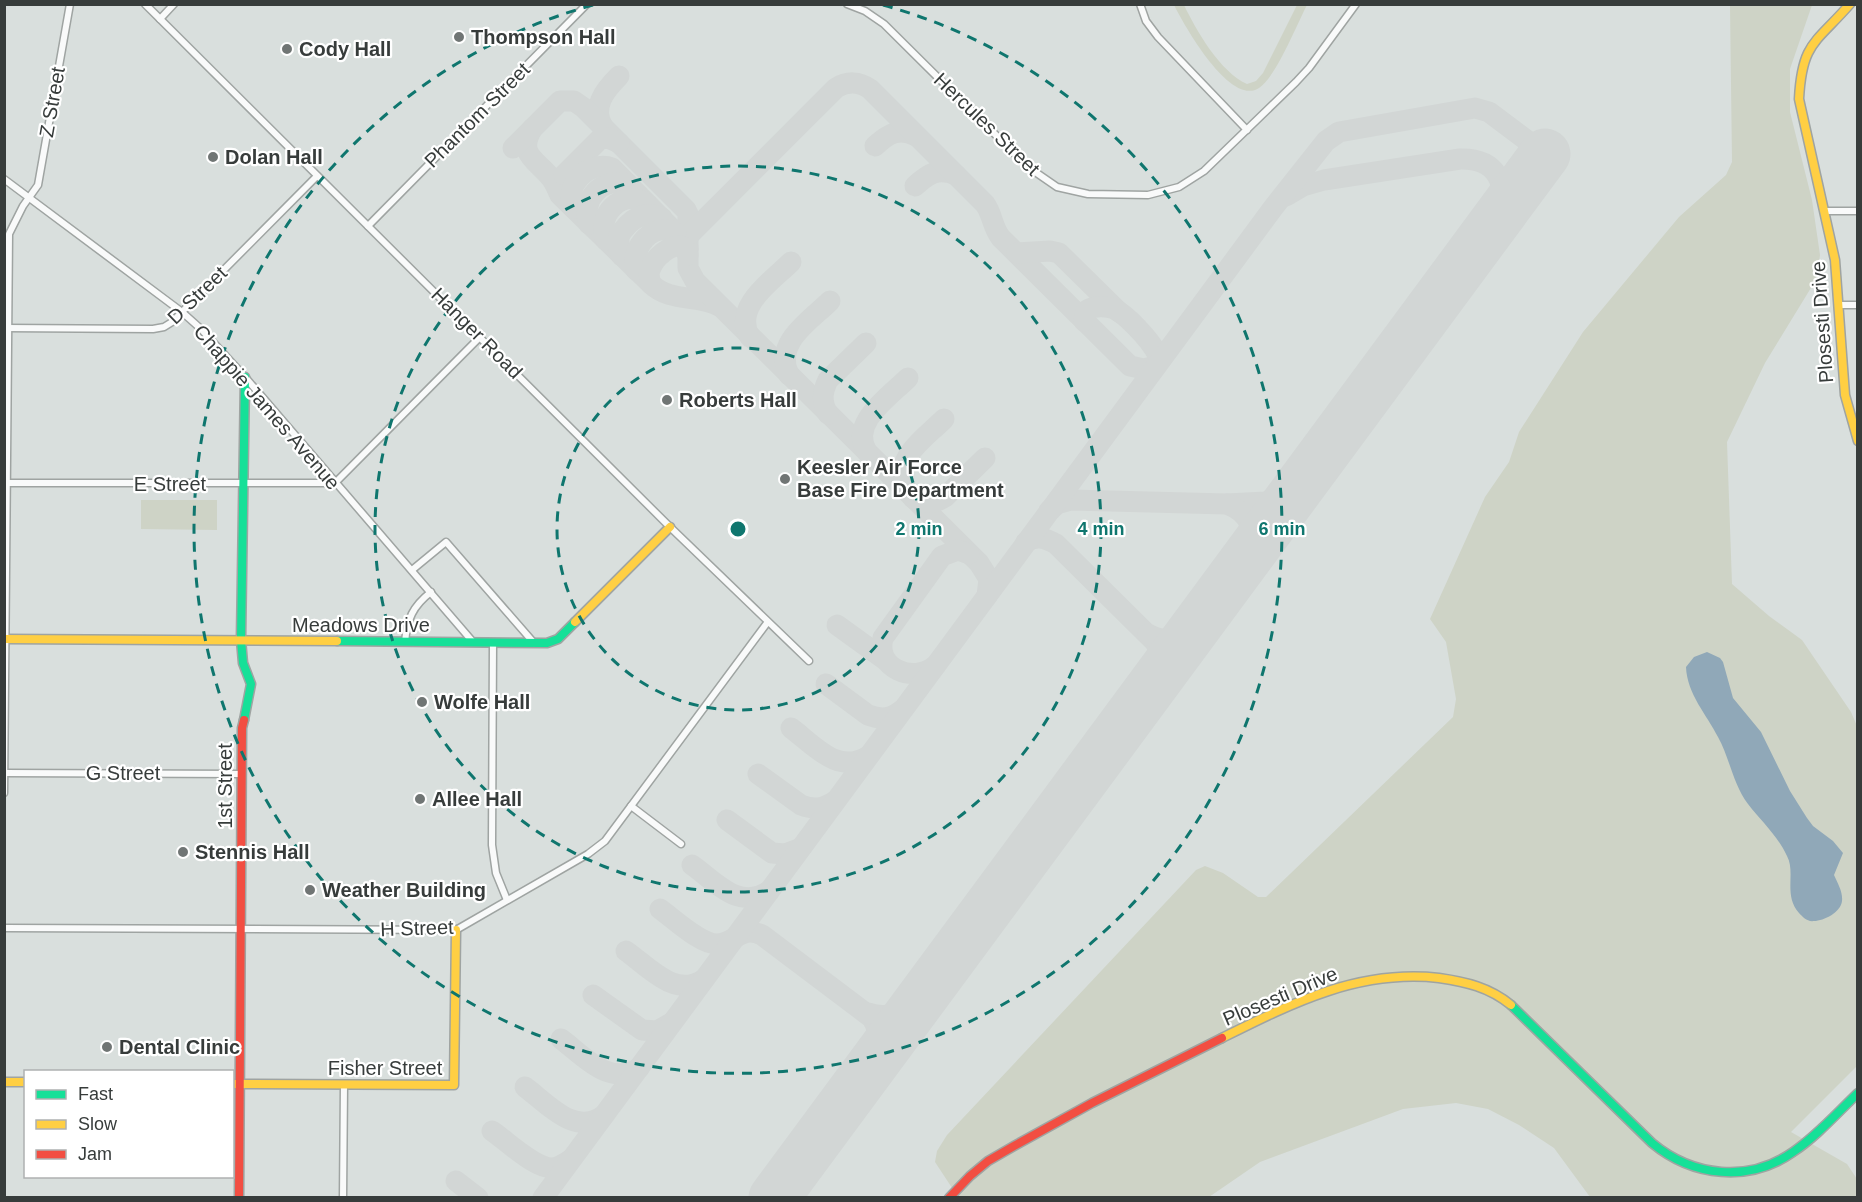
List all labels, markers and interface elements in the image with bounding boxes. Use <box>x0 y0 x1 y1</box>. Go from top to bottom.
place label: Thompson Hall <box>471 26 615 48</box>
marker: Thompson Hall <box>452 30 466 44</box>
place label: Cody Hall <box>299 38 391 60</box>
marker: Cody Hall <box>280 42 294 56</box>
street label: Phantom Street <box>420 58 534 172</box>
street label: Z Street <box>35 65 69 139</box>
street label: Hercules Street <box>930 68 1045 180</box>
place label: Dolan Hall <box>225 146 323 168</box>
marker: Dolan Hall <box>206 150 220 164</box>
street label: Plosesti Drive <box>1807 260 1837 384</box>
street label: D Street <box>163 261 231 328</box>
street label: Hanger Road <box>427 283 527 383</box>
street label: Chappie James Avenue <box>190 320 344 494</box>
place label: Roberts Hall <box>679 389 797 411</box>
marker: Roberts Hall <box>660 393 674 407</box>
place label: Keesler Air Force Base Fire Department <box>797 456 1004 501</box>
marker: Keesler Air Force Base Fire Department <box>778 472 792 486</box>
street label: E Street <box>134 473 207 495</box>
centre of rings <box>728 519 748 539</box>
text: 2 min <box>895 519 943 539</box>
text: 4 min <box>1077 519 1125 539</box>
text: 6 min <box>1258 519 1306 539</box>
street label: Meadows Drive <box>292 614 430 636</box>
place label: Wolfe Hall <box>434 691 530 713</box>
marker: Wolfe Hall <box>415 695 429 709</box>
street label: 1st Street <box>214 743 236 829</box>
street label: G Street <box>86 762 161 784</box>
place label: Allee Hall <box>432 788 522 810</box>
marker: Allee Hall <box>413 792 427 806</box>
place label: Stennis Hall <box>195 841 309 863</box>
marker: Stennis Hall <box>176 845 190 859</box>
place label: Weather Building <box>322 879 486 901</box>
marker: Weather Building <box>303 883 317 897</box>
street label: H Street <box>380 916 454 940</box>
street label: Plosesti Drive <box>1219 962 1341 1030</box>
place label: Dental Clinic <box>119 1036 240 1058</box>
marker: Dental Clinic <box>100 1040 114 1054</box>
street label: Fisher Street <box>328 1057 443 1079</box>
legend <box>24 1070 234 1178</box>
text: Fast <box>78 1084 113 1104</box>
text: Slow <box>78 1114 118 1134</box>
text: Jam <box>78 1144 112 1164</box>

